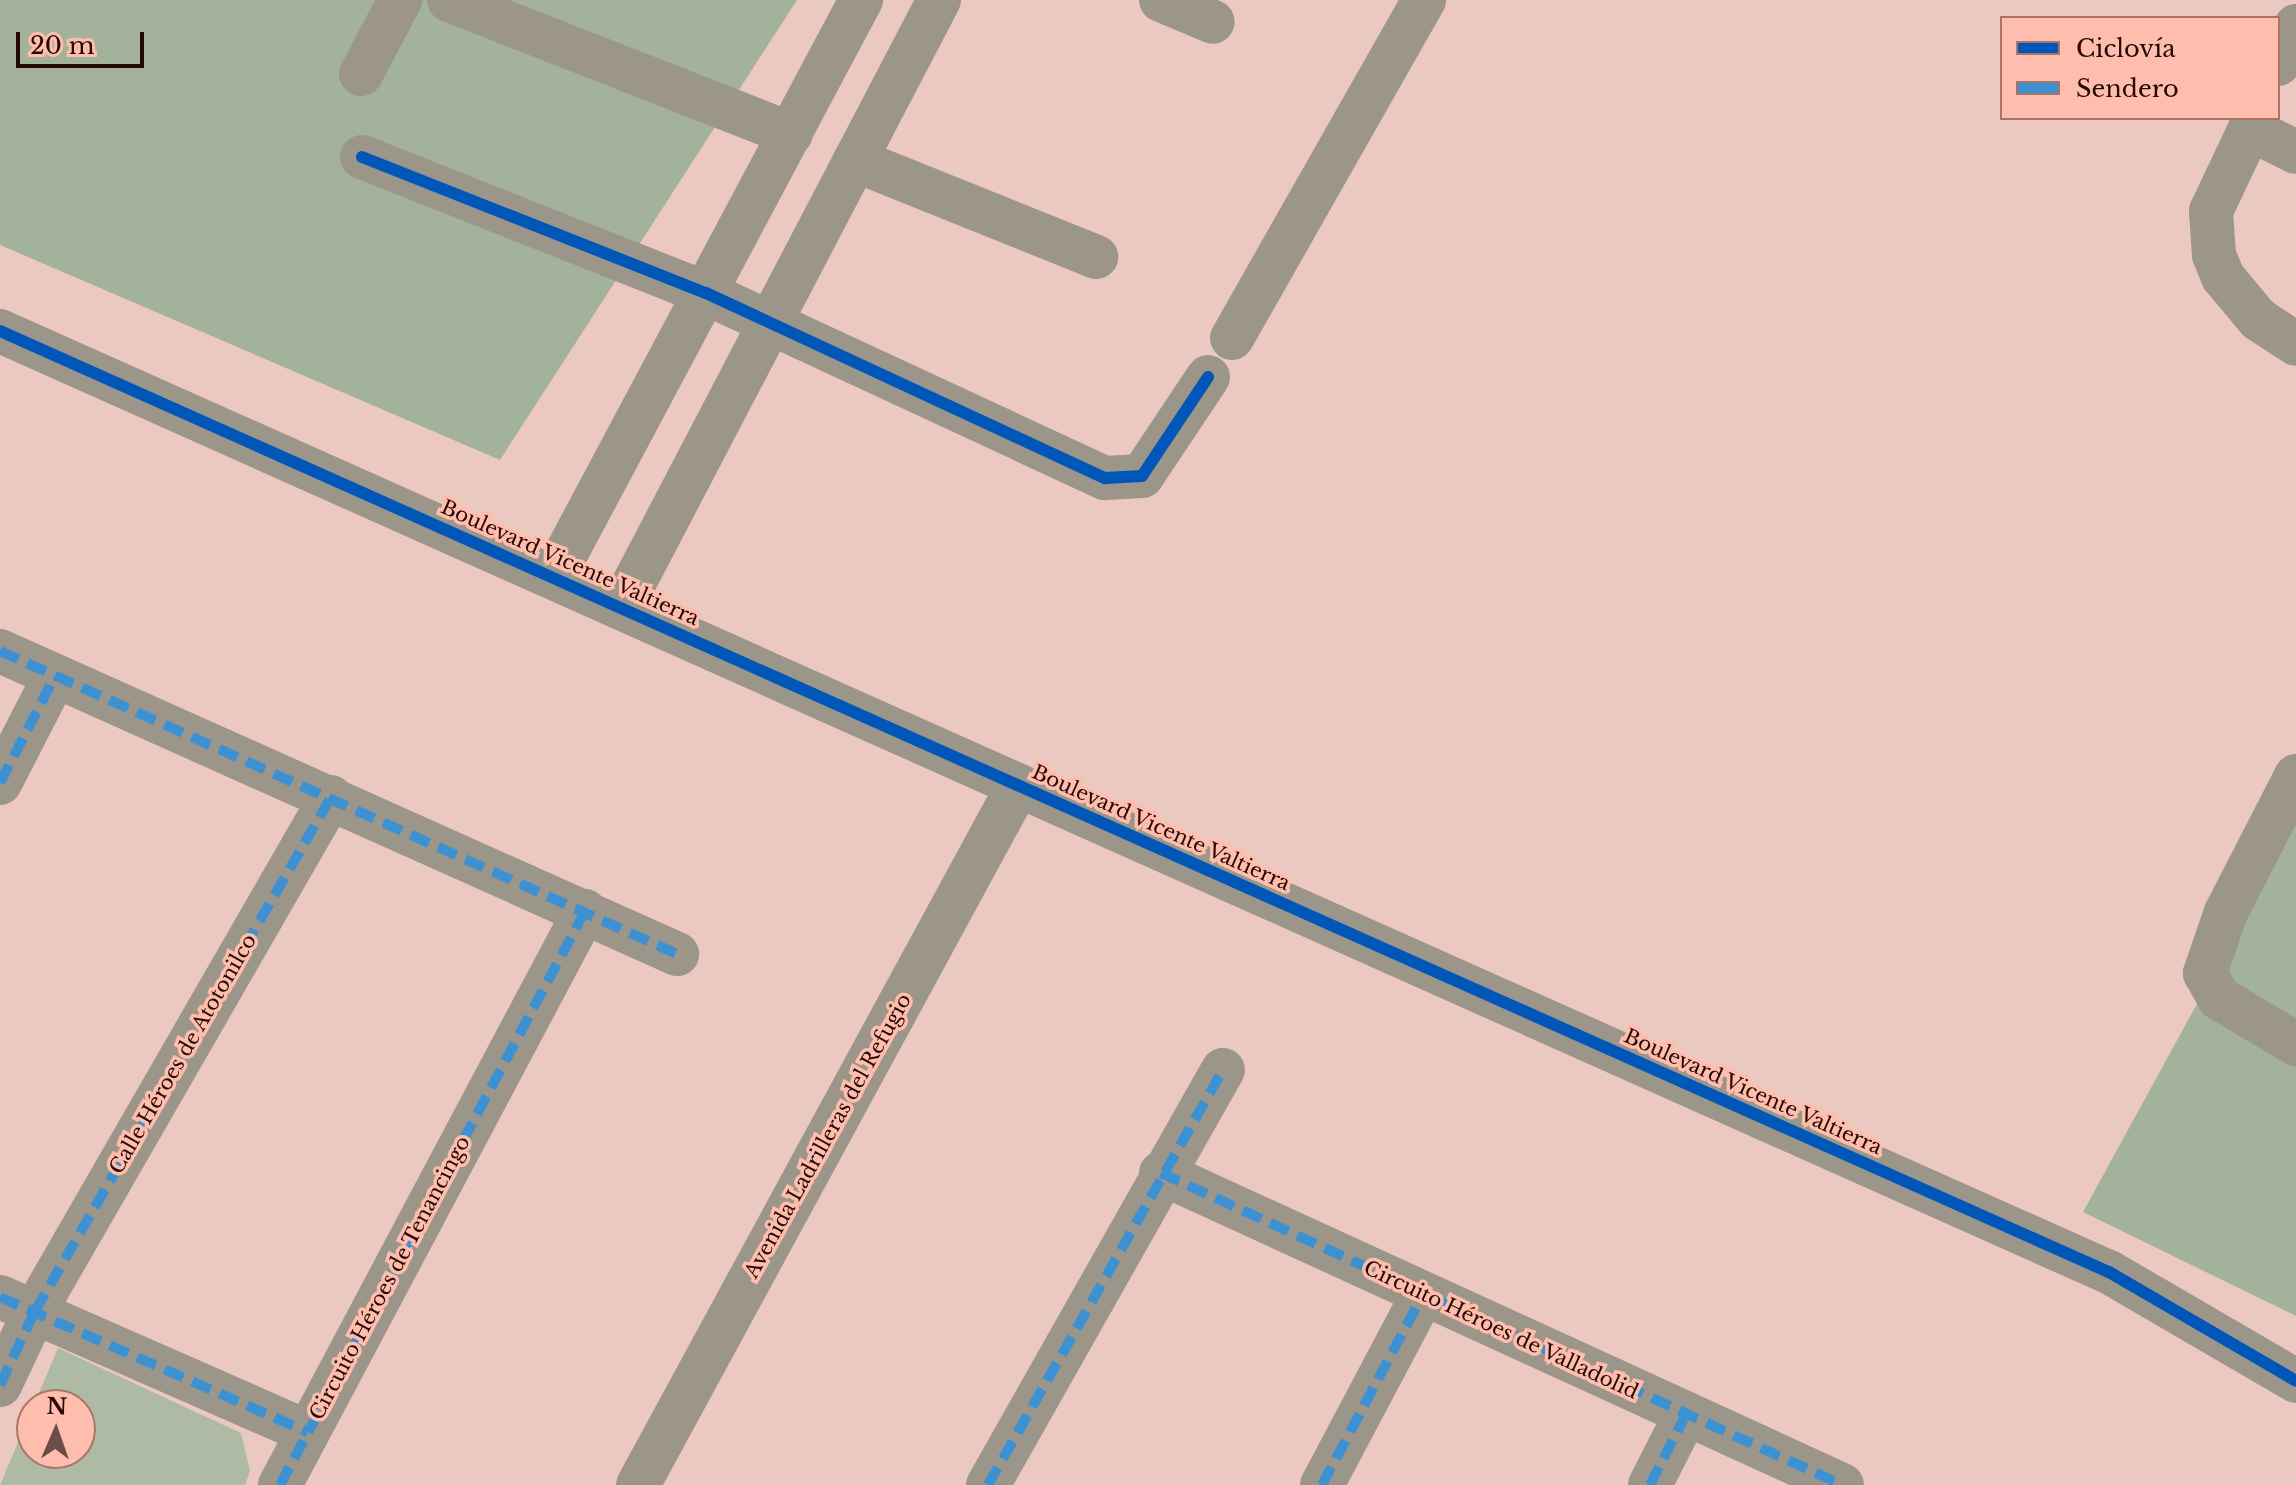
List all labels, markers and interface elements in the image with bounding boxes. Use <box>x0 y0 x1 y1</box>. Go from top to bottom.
scale bar <box>20 16 148 66</box>
legend <box>2000 16 2280 120</box>
text: 20 m <box>30 31 95 60</box>
text: Ciclovía <box>2076 34 2175 63</box>
text: Sendero <box>2076 74 2179 103</box>
street label: Boulevard Vicente Valtierra <box>437 495 703 631</box>
street label: Boulevard Vicente Valtierra <box>1028 760 1294 896</box>
street label: Calle Héroes de Atotonilco <box>104 930 262 1178</box>
street label: Avenida Ladrilleras del Refugio <box>740 990 916 1282</box>
street label: Boulevard Vicente Valtierra <box>1620 1024 1886 1160</box>
street label: Circuito Héroes de Tenancingo <box>305 1132 475 1424</box>
street label: Circuito Héroes de Valladolid <box>1360 1256 1642 1404</box>
north arrow <box>16 1389 96 1469</box>
text: N <box>46 1393 68 1420</box>

